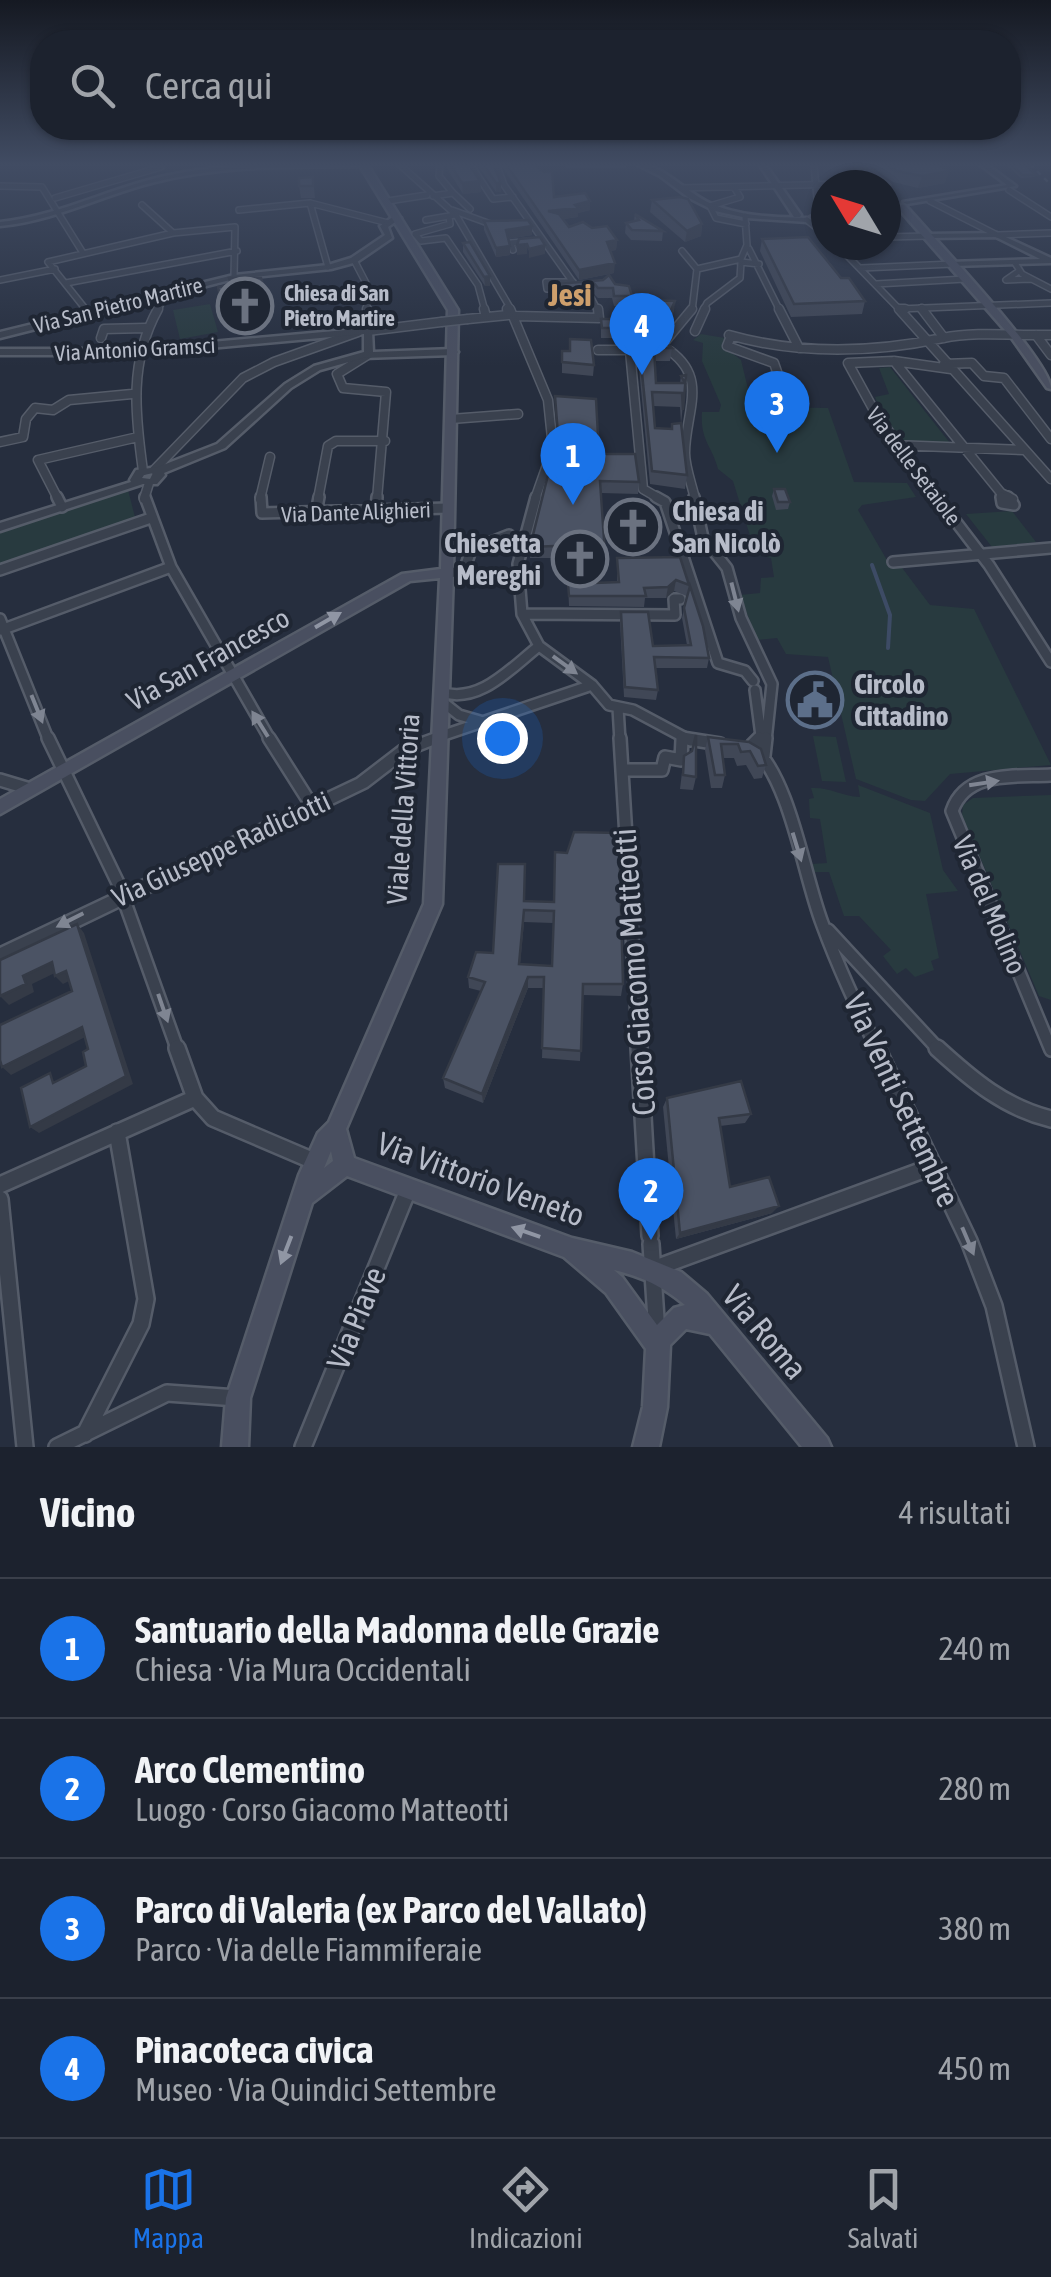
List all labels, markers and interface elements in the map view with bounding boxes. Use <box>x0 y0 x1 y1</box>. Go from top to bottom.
search box <box>30 30 1021 140</box>
icon: search <box>65 58 120 113</box>
text: Cerca qui <box>145 64 273 107</box>
north arrow <box>811 170 901 260</box>
street label: Via San Pietro Martire <box>31 271 205 339</box>
church icon: Chiesa di San Pietro Martire <box>215 276 275 336</box>
district label: Jesi <box>547 276 592 313</box>
place label: Chiesa di San Pietro Martire <box>284 280 395 331</box>
pin: 4 <box>610 292 674 375</box>
street label: Via Antonio Gramsci <box>54 332 216 366</box>
pin: 3 <box>744 370 810 453</box>
street label: Via delle Setaiole <box>861 402 967 530</box>
pin: 1 <box>540 422 606 505</box>
place label: Chiesa di San Nicolò <box>672 495 781 559</box>
street label: Via Dante Alighieri <box>281 496 431 528</box>
church icon: Chiesa di San Nicolò <box>603 497 663 557</box>
place label: Chiesetta Mereghi <box>444 527 541 591</box>
church icon: Chiesetta Mereghi <box>550 529 610 589</box>
one-way arrow <box>728 582 743 613</box>
street label: Via San Francesco <box>121 601 295 717</box>
one-way arrow <box>314 612 342 629</box>
one-way arrow <box>551 654 578 674</box>
place label: Circolo Cittadino <box>854 668 949 732</box>
public building icon: Circolo Cittadino <box>785 670 845 730</box>
one-way arrow <box>29 694 45 724</box>
one-way arrow <box>251 710 270 737</box>
street label: Viale della Vittoria <box>380 712 426 906</box>
your location <box>477 713 528 764</box>
one-way arrow <box>969 774 1000 790</box>
street label: Via Giuseppe Radiciotti <box>107 784 335 914</box>
street label: Corso Giacomo Matteotti <box>606 827 662 1117</box>
street label: Via del Molino <box>947 831 1033 979</box>
one-way arrow <box>790 833 805 863</box>
one-way arrow <box>56 911 85 928</box>
street label: Via Venti Settembre <box>836 988 968 1212</box>
one-way arrow <box>156 993 171 1023</box>
street label: Via Vittorio Veneto <box>372 1124 590 1234</box>
pin: 2 <box>618 1158 684 1240</box>
one-way arrow <box>511 1223 541 1238</box>
one-way arrow <box>960 1226 976 1256</box>
one-way arrow <box>277 1235 293 1265</box>
street label: Via Piave <box>319 1261 393 1375</box>
street label: Via Roma <box>715 1277 815 1387</box>
text: Vicino <box>40 1488 136 1536</box>
text: 4 risultati <box>899 1494 1011 1531</box>
text: Santuario della Madonna delle Grazie <box>135 1608 659 1651</box>
text: 1 <box>65 1630 80 1667</box>
text: 240 m <box>938 1630 1011 1667</box>
text: Chiesa · Via Mura Occidentali <box>135 1651 471 1688</box>
text: Arco Clementino <box>135 1748 365 1791</box>
text: 2 <box>65 1770 80 1807</box>
text: 280 m <box>938 1770 1011 1807</box>
text: Luogo · Corso Giacomo Matteotti <box>135 1791 509 1828</box>
text: Parco di Valeria (ex Parco del Vallato) <box>135 1888 647 1931</box>
text: 3 <box>65 1910 80 1947</box>
text: 380 m <box>938 1910 1011 1947</box>
text: Parco · Via delle Fiammiferaie <box>135 1931 482 1968</box>
text: Pinacoteca civica <box>135 2028 374 2071</box>
text: 4 <box>65 2050 80 2087</box>
text: 450 m <box>938 2050 1011 2087</box>
text: Museo · Via Quindici Settembre <box>135 2071 496 2108</box>
tab: Mappa <box>133 2162 204 2254</box>
tab: Indicazioni <box>469 2162 583 2254</box>
tab: Salvati <box>848 2162 918 2254</box>

